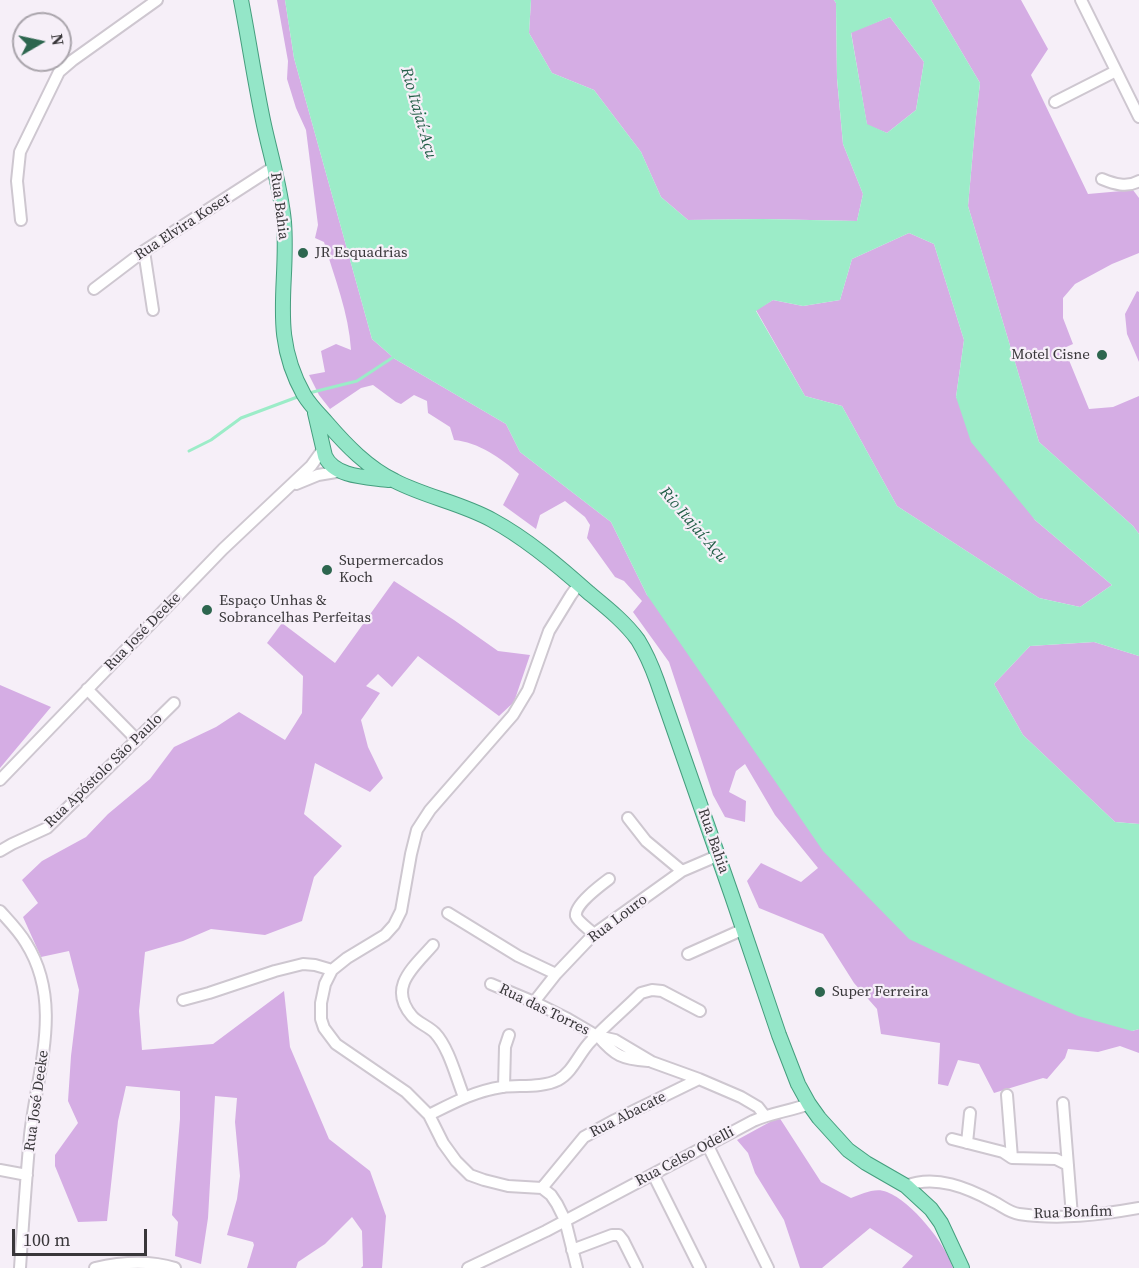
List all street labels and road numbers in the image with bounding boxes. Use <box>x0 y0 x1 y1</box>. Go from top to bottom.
street label: Rua Bahia <box>266 171 292 241</box>
street label: Rua Elvira Koser <box>132 189 234 265</box>
street label: Rua José Deeke <box>101 589 185 675</box>
street label: Rua Apóstolo São Paulo <box>41 710 167 832</box>
street label: Rua Bahia <box>693 806 733 876</box>
street label: Rua Louro <box>585 891 651 947</box>
street label: Rua das Torres <box>496 980 592 1040</box>
street label: Rua José Deeke <box>21 1049 53 1153</box>
street label: Rua Abacate <box>587 1088 669 1142</box>
street label: Rua Celso Odelli <box>633 1123 737 1191</box>
street label: Rua Bonfim <box>1033 1203 1113 1223</box>

